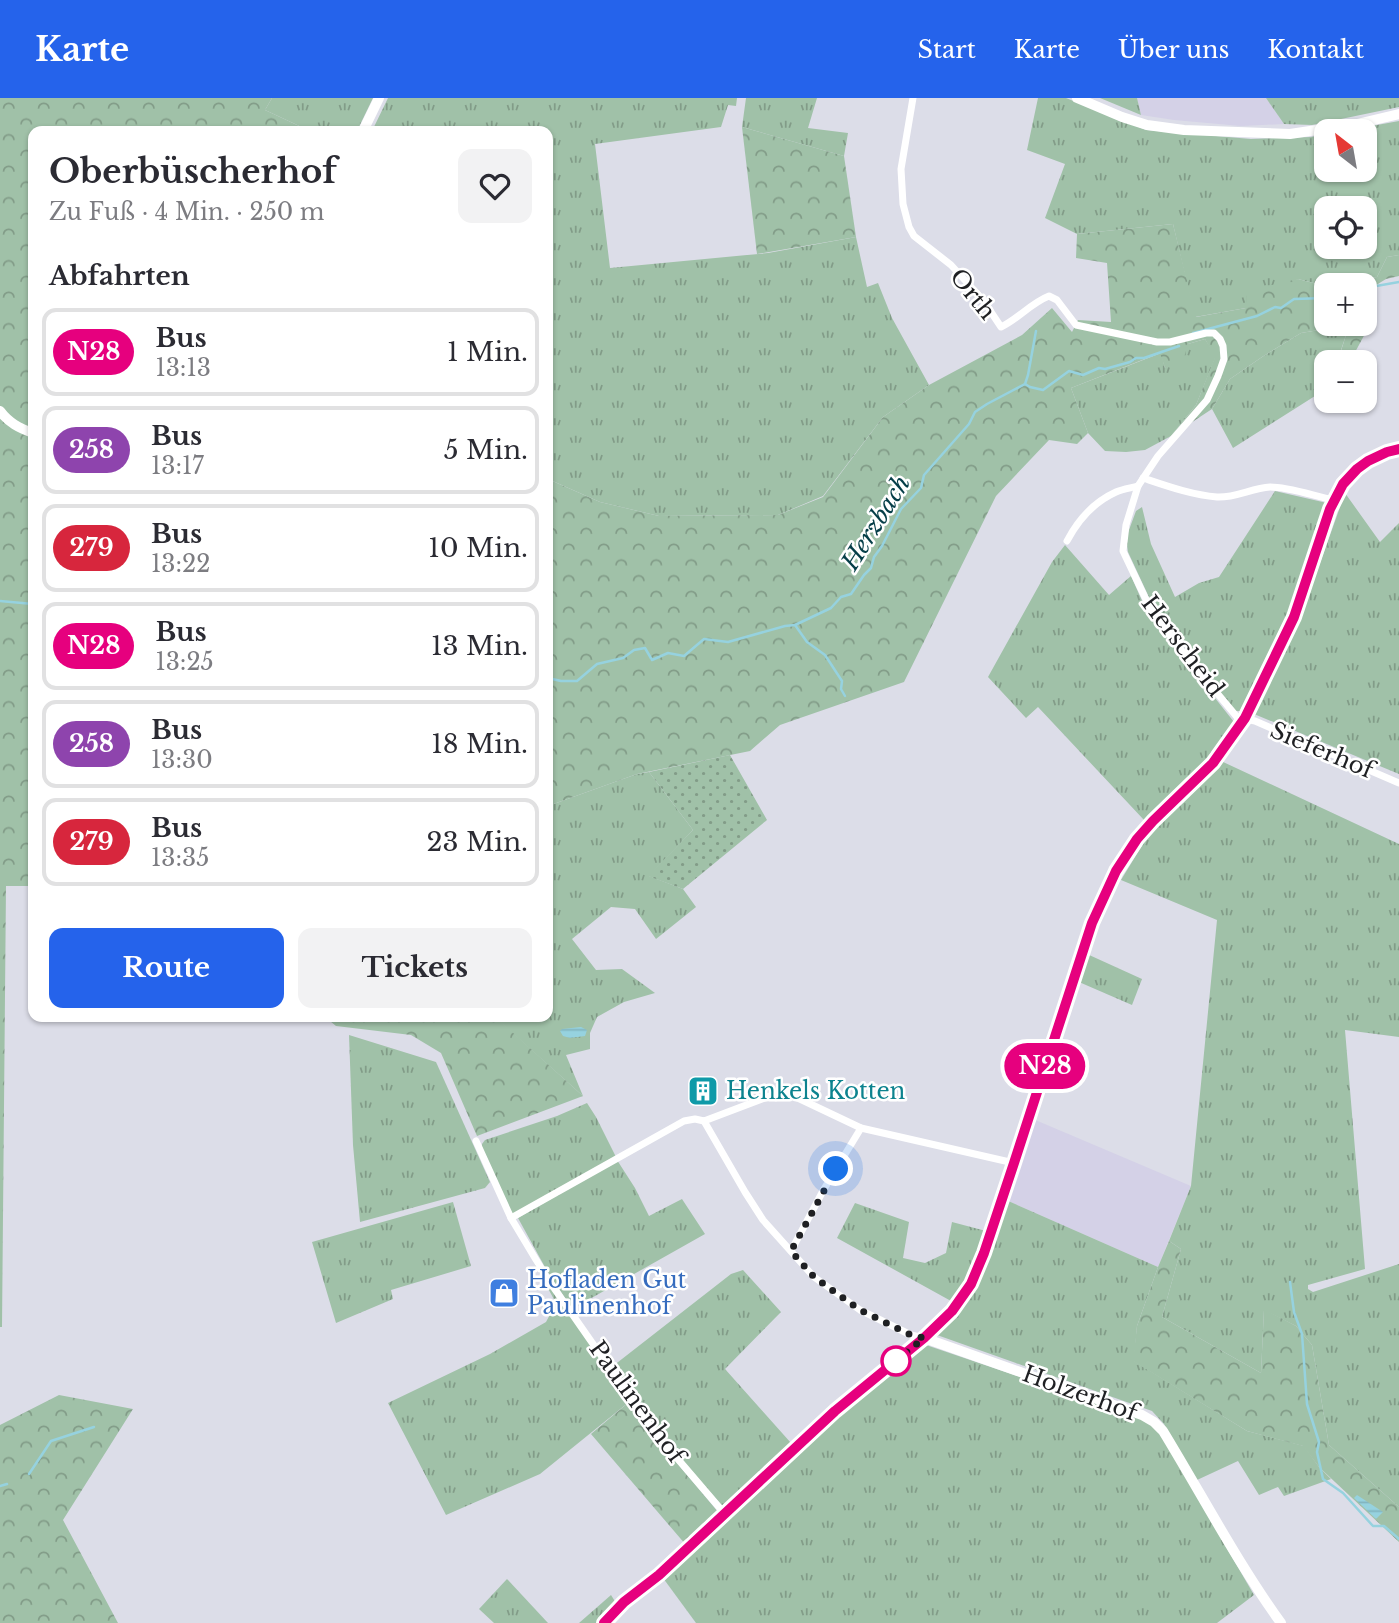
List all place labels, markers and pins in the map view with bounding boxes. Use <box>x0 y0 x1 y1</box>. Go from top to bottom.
building icon: Henkels Kotten <box>686 1074 720 1108</box>
place label: Henkels Kotten <box>726 1077 906 1105</box>
place label: Hofladen Gut Paulinenhof <box>527 1266 687 1320</box>
shop icon: Hofladen Gut Paulinenhof <box>487 1276 521 1310</box>
unlabelled marker <box>881 1346 911 1376</box>

